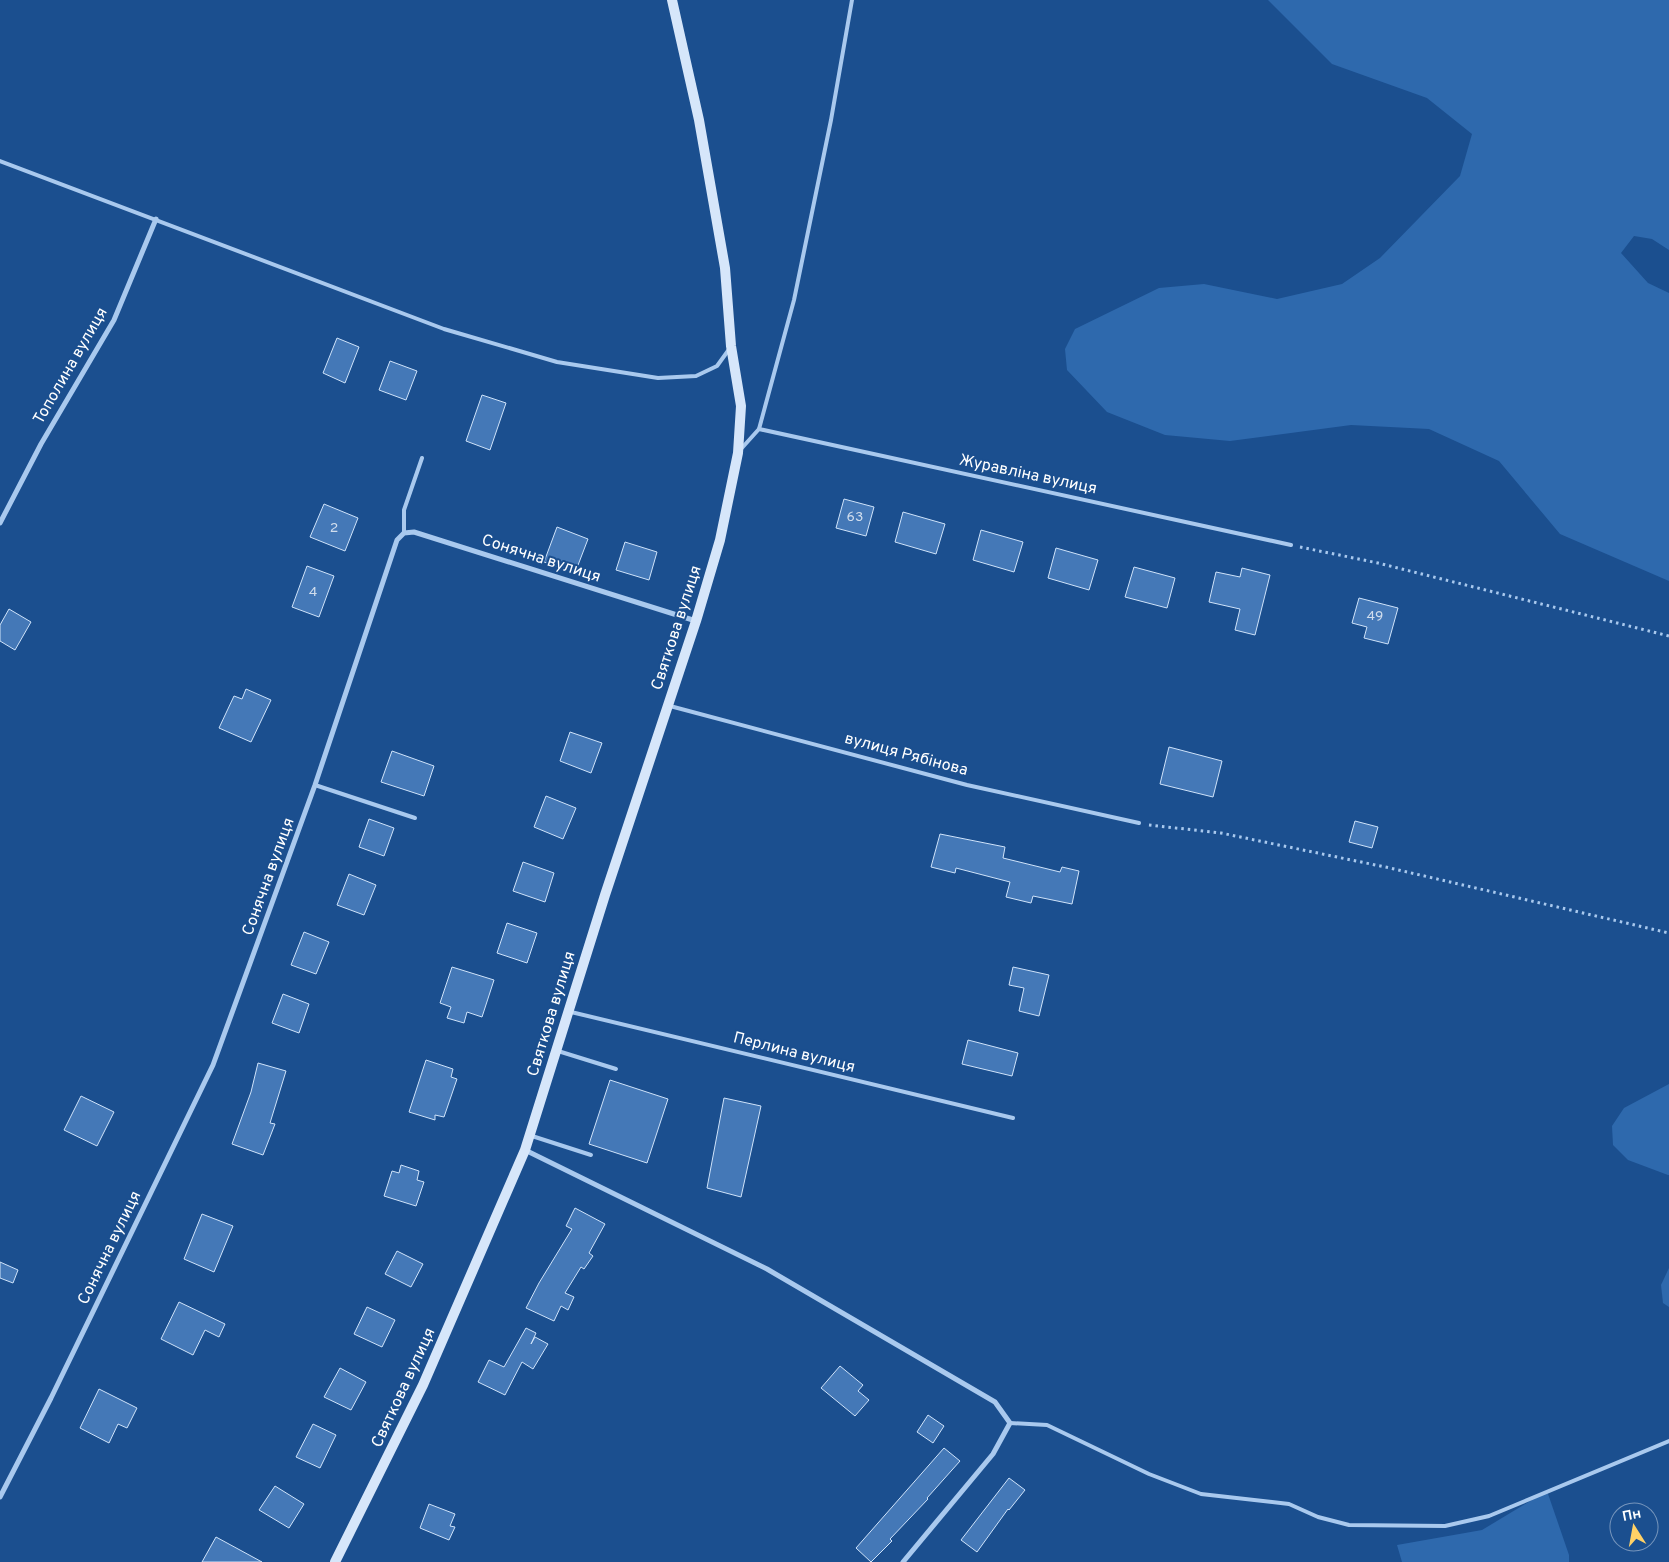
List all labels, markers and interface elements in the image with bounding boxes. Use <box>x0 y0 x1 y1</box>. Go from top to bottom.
street label: Тополина вулиця <box>29 304 113 428</box>
street label: Журавліна вулиця <box>957 451 1099 499</box>
house number: 63 <box>847 509 863 526</box>
house number: 2 <box>330 520 338 537</box>
street label: Сонячна вулиця <box>479 530 603 588</box>
street label: Святкова вулиця <box>647 563 707 693</box>
house number: 4 <box>309 584 317 601</box>
house number: 49 <box>1367 608 1383 625</box>
street label: вулиця Рябінова <box>842 729 970 781</box>
street label: Сонячна вулиця <box>238 815 300 939</box>
street label: Святкова вулиця <box>523 949 581 1079</box>
street label: Перлина вулиця <box>731 1028 857 1078</box>
street label: Сонячна вулиця <box>74 1188 146 1308</box>
street label: Святкова вулиця <box>368 1325 440 1451</box>
north arrow <box>1609 1502 1659 1552</box>
text: Пн <box>1621 1506 1643 1526</box>

